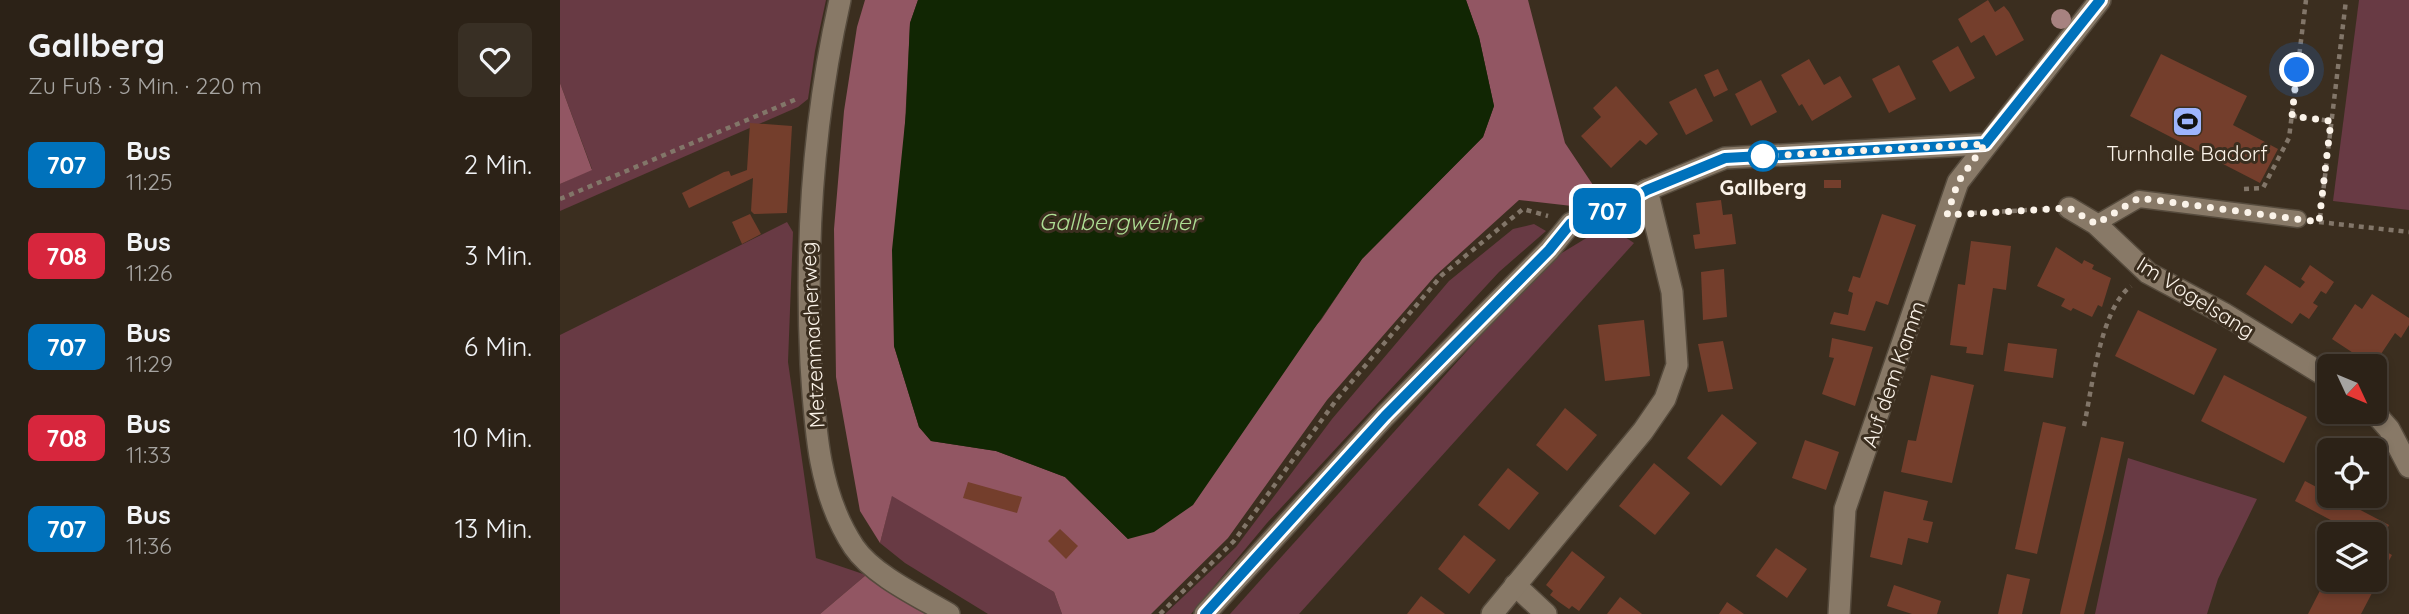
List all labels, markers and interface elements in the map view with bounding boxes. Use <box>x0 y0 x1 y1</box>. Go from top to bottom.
button: heart <box>458 23 532 97</box>
text: Gallberg <box>28 24 165 65</box>
your location <box>2279 52 2314 87</box>
text: Zu Fuß · 3 Min. · 220 m <box>28 71 262 100</box>
sports icon: Turnhalle Badorf <box>2170 104 2204 138</box>
text: Bus <box>126 134 171 167</box>
place label: Turnhalle Badorf <box>2106 140 2268 166</box>
marker: Gallberg <box>1748 141 1778 171</box>
text: 2 Min. <box>464 148 532 181</box>
text: 707 <box>46 150 87 180</box>
text: 11:25 <box>126 167 173 196</box>
place label: Gallberg <box>1719 174 1807 200</box>
line badge: 707 <box>1567 188 1647 234</box>
text: 707 <box>1587 196 1627 226</box>
water label: Gallbergweiher <box>1039 207 1203 236</box>
text: Bus <box>126 225 171 258</box>
text: 3 Min. <box>464 239 532 272</box>
text: 708 <box>46 241 87 271</box>
street label: Metzenmacherweg <box>794 241 830 429</box>
street label: Im Vogelsang <box>2132 251 2260 343</box>
text: 11:26 <box>126 258 172 287</box>
street label: Auf dem Kamm <box>1856 297 1930 451</box>
text: Bus <box>126 316 171 349</box>
text: 6 Min. <box>464 330 532 363</box>
text: 707 <box>46 332 87 362</box>
text: 11:29 <box>126 349 173 378</box>
north arrow <box>2317 354 2387 424</box>
map controls <box>2317 354 2387 592</box>
text: Bus <box>126 407 171 440</box>
text: 10 Min. <box>453 421 532 454</box>
text: 708 <box>46 423 87 453</box>
button: locate <box>2317 438 2387 508</box>
text: 11:33 <box>126 440 171 469</box>
text: Bus <box>126 498 171 531</box>
text: 13 Min. <box>455 512 532 545</box>
text: 707 <box>46 514 87 544</box>
button: layers <box>2317 522 2387 592</box>
text: 11:36 <box>126 531 172 560</box>

